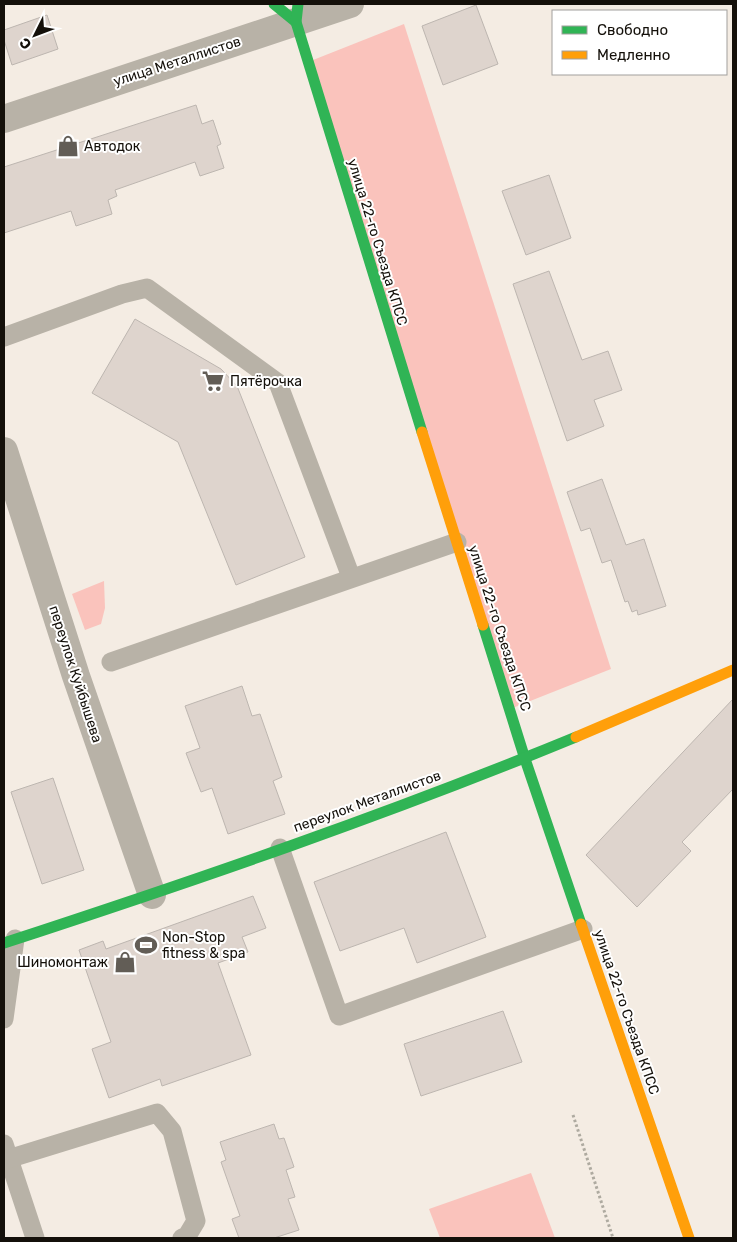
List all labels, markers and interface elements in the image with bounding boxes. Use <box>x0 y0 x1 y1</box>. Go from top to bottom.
north arrow <box>10 10 60 60</box>
legend <box>552 10 727 75</box>
text: Свободно <box>597 21 668 39</box>
street label: улица Металлистов <box>111 33 243 90</box>
text: С <box>16 34 35 53</box>
text: Медленно <box>597 46 670 64</box>
shop icon: Автодок <box>55 133 81 159</box>
place label: Автодок <box>84 138 141 155</box>
street label: улица 22-го Съезда КПСС <box>344 157 411 328</box>
supermarket icon: Пятёрочка <box>200 368 226 394</box>
place label: Пятёрочка <box>230 373 302 390</box>
street label: улица 22-го Съезда КПСС <box>465 543 534 713</box>
street label: переулок Куйбышева <box>45 603 106 745</box>
street label: переулок Металлистов <box>291 767 443 836</box>
street label: улица 22-го Съезда КПСС <box>590 927 663 1097</box>
place label: Non-Stop fitness & spa <box>162 929 246 962</box>
sports icon: Non-Stop fitness & spa <box>133 932 159 958</box>
shop icon: Шиномонтаж <box>112 949 138 975</box>
place label: Шиномонтаж <box>17 954 108 971</box>

